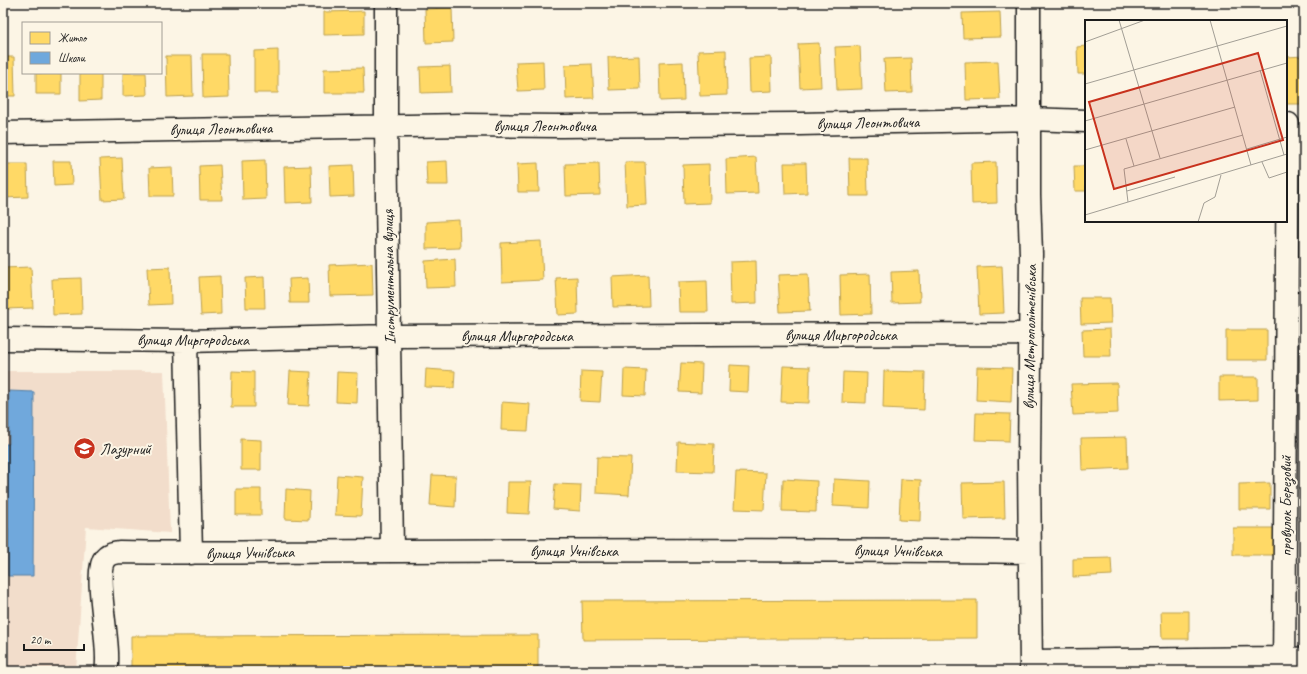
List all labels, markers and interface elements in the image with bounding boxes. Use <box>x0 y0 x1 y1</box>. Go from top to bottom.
inset map <box>1085 20 1287 222</box>
legend <box>22 22 162 74</box>
text: Житло <box>58 30 88 46</box>
text: Школи <box>58 50 86 66</box>
street label: вулиця Леонтовича <box>817 112 921 134</box>
street label: вулиця Леонтовича <box>494 116 598 136</box>
street label: вулиця Леонтовича <box>170 118 274 140</box>
street label: Інструментальна вулиця <box>378 208 400 345</box>
street label: вулиця Метрополітенівська <box>1019 263 1041 410</box>
street label: вулиця Миргородська <box>785 325 898 345</box>
street label: вулиця Миргородська <box>461 326 574 346</box>
street label: вулиця Миргородська <box>137 330 250 350</box>
school or university icon: Лазурний <box>72 436 98 462</box>
place label: Лазурний <box>100 439 152 459</box>
street label: провулок Березовий <box>1276 454 1296 556</box>
street label: вулиця Учнівська <box>854 540 943 562</box>
street label: вулиця Учнівська <box>530 541 619 561</box>
street label: вулиця Учнівська <box>206 542 295 564</box>
scale bar <box>24 626 84 652</box>
text: 20 m <box>30 632 52 648</box>

